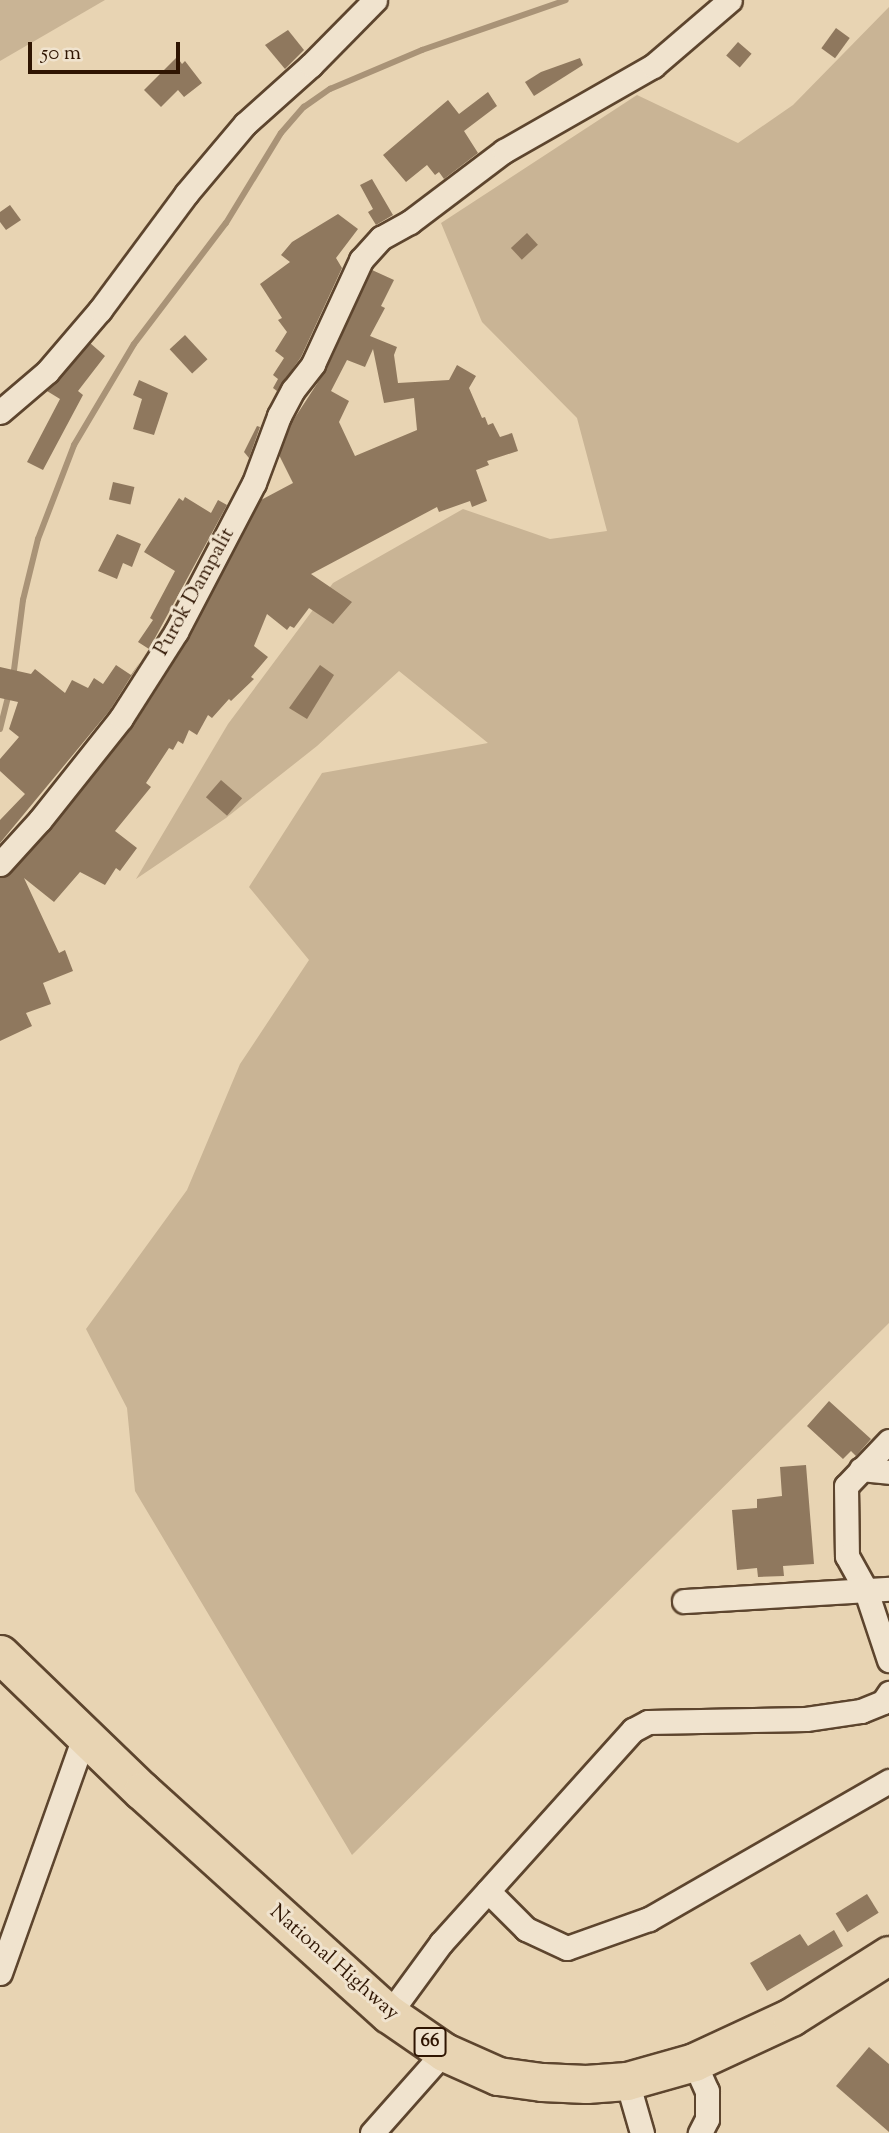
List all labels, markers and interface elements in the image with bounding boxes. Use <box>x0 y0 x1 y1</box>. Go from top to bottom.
scale bar <box>32 28 184 72</box>
text: 50 m <box>41 39 81 69</box>
street label: Purok Dampalit <box>149 524 241 660</box>
street label: National Highway <box>264 1900 404 2026</box>
road number: 66 <box>412 2026 448 2058</box>

